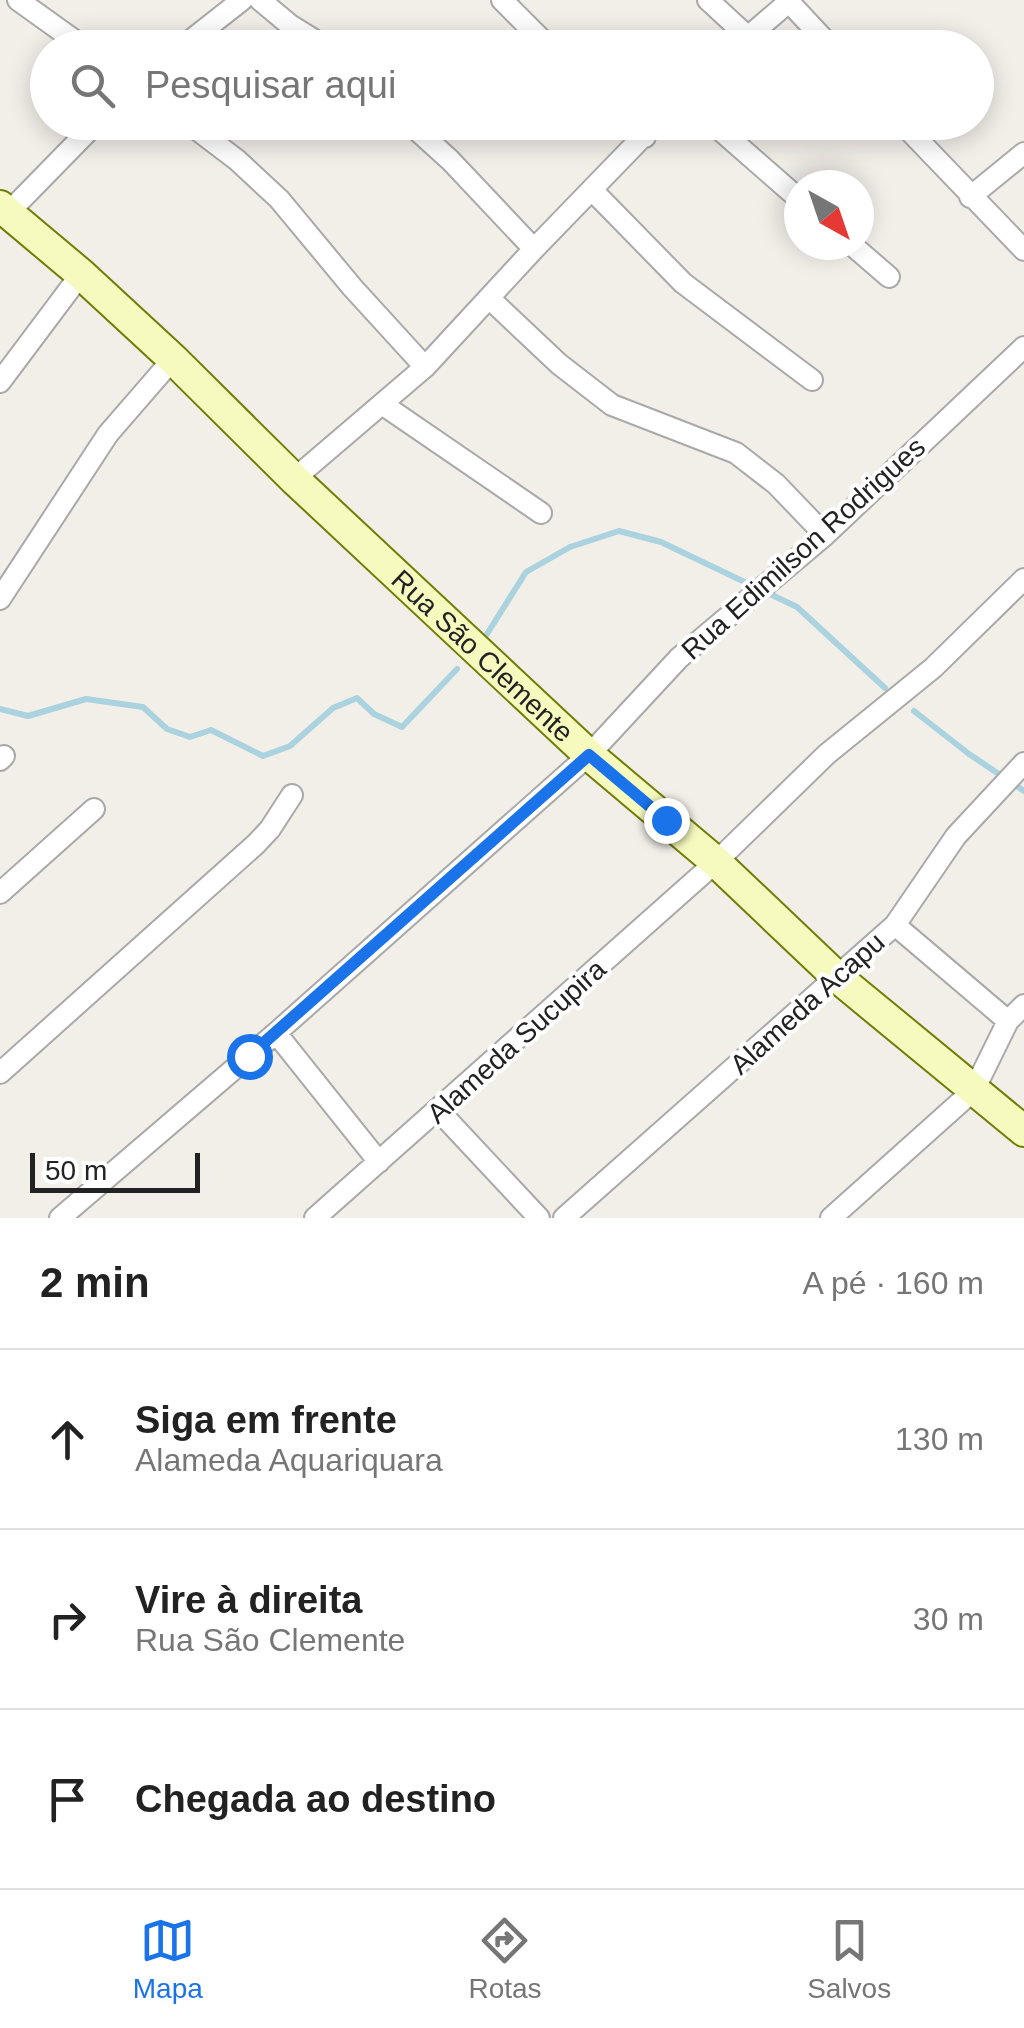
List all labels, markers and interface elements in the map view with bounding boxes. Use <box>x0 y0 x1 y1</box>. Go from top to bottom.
search box <box>30 30 994 140</box>
icon: search <box>65 58 120 113</box>
text: Pesquisar aqui <box>145 64 396 106</box>
north arrow <box>784 170 874 260</box>
street label: Rua Edimilson Rodrigues <box>676 431 931 666</box>
street label: Rua São Clemente <box>385 564 579 748</box>
route end <box>644 798 690 844</box>
street label: Alameda Acapu <box>724 926 891 1081</box>
street label: Alameda Sucupira <box>421 953 612 1129</box>
route start <box>227 1034 273 1080</box>
scale bar <box>30 1148 200 1192</box>
text: 50 m <box>45 1155 107 1186</box>
text: 2 min <box>40 1259 150 1306</box>
text: A pé · 160 m <box>803 1265 984 1301</box>
text: Siga em frente <box>135 1399 397 1441</box>
icon: ahead <box>40 1412 95 1467</box>
text: 130 m <box>895 1421 984 1457</box>
text: Alameda Aquariquara <box>135 1442 443 1478</box>
text: Vire à direita <box>135 1579 362 1621</box>
icon: right <box>40 1592 95 1647</box>
text: 30 m <box>913 1601 984 1637</box>
text: Rua São Clemente <box>135 1622 405 1658</box>
icon: arrive <box>40 1772 95 1827</box>
text: Chegada ao destino <box>135 1778 496 1820</box>
tab: Mapa <box>133 1913 203 2005</box>
tab: Rotas <box>468 1913 542 2005</box>
tab: Salvos <box>807 1913 891 2005</box>

